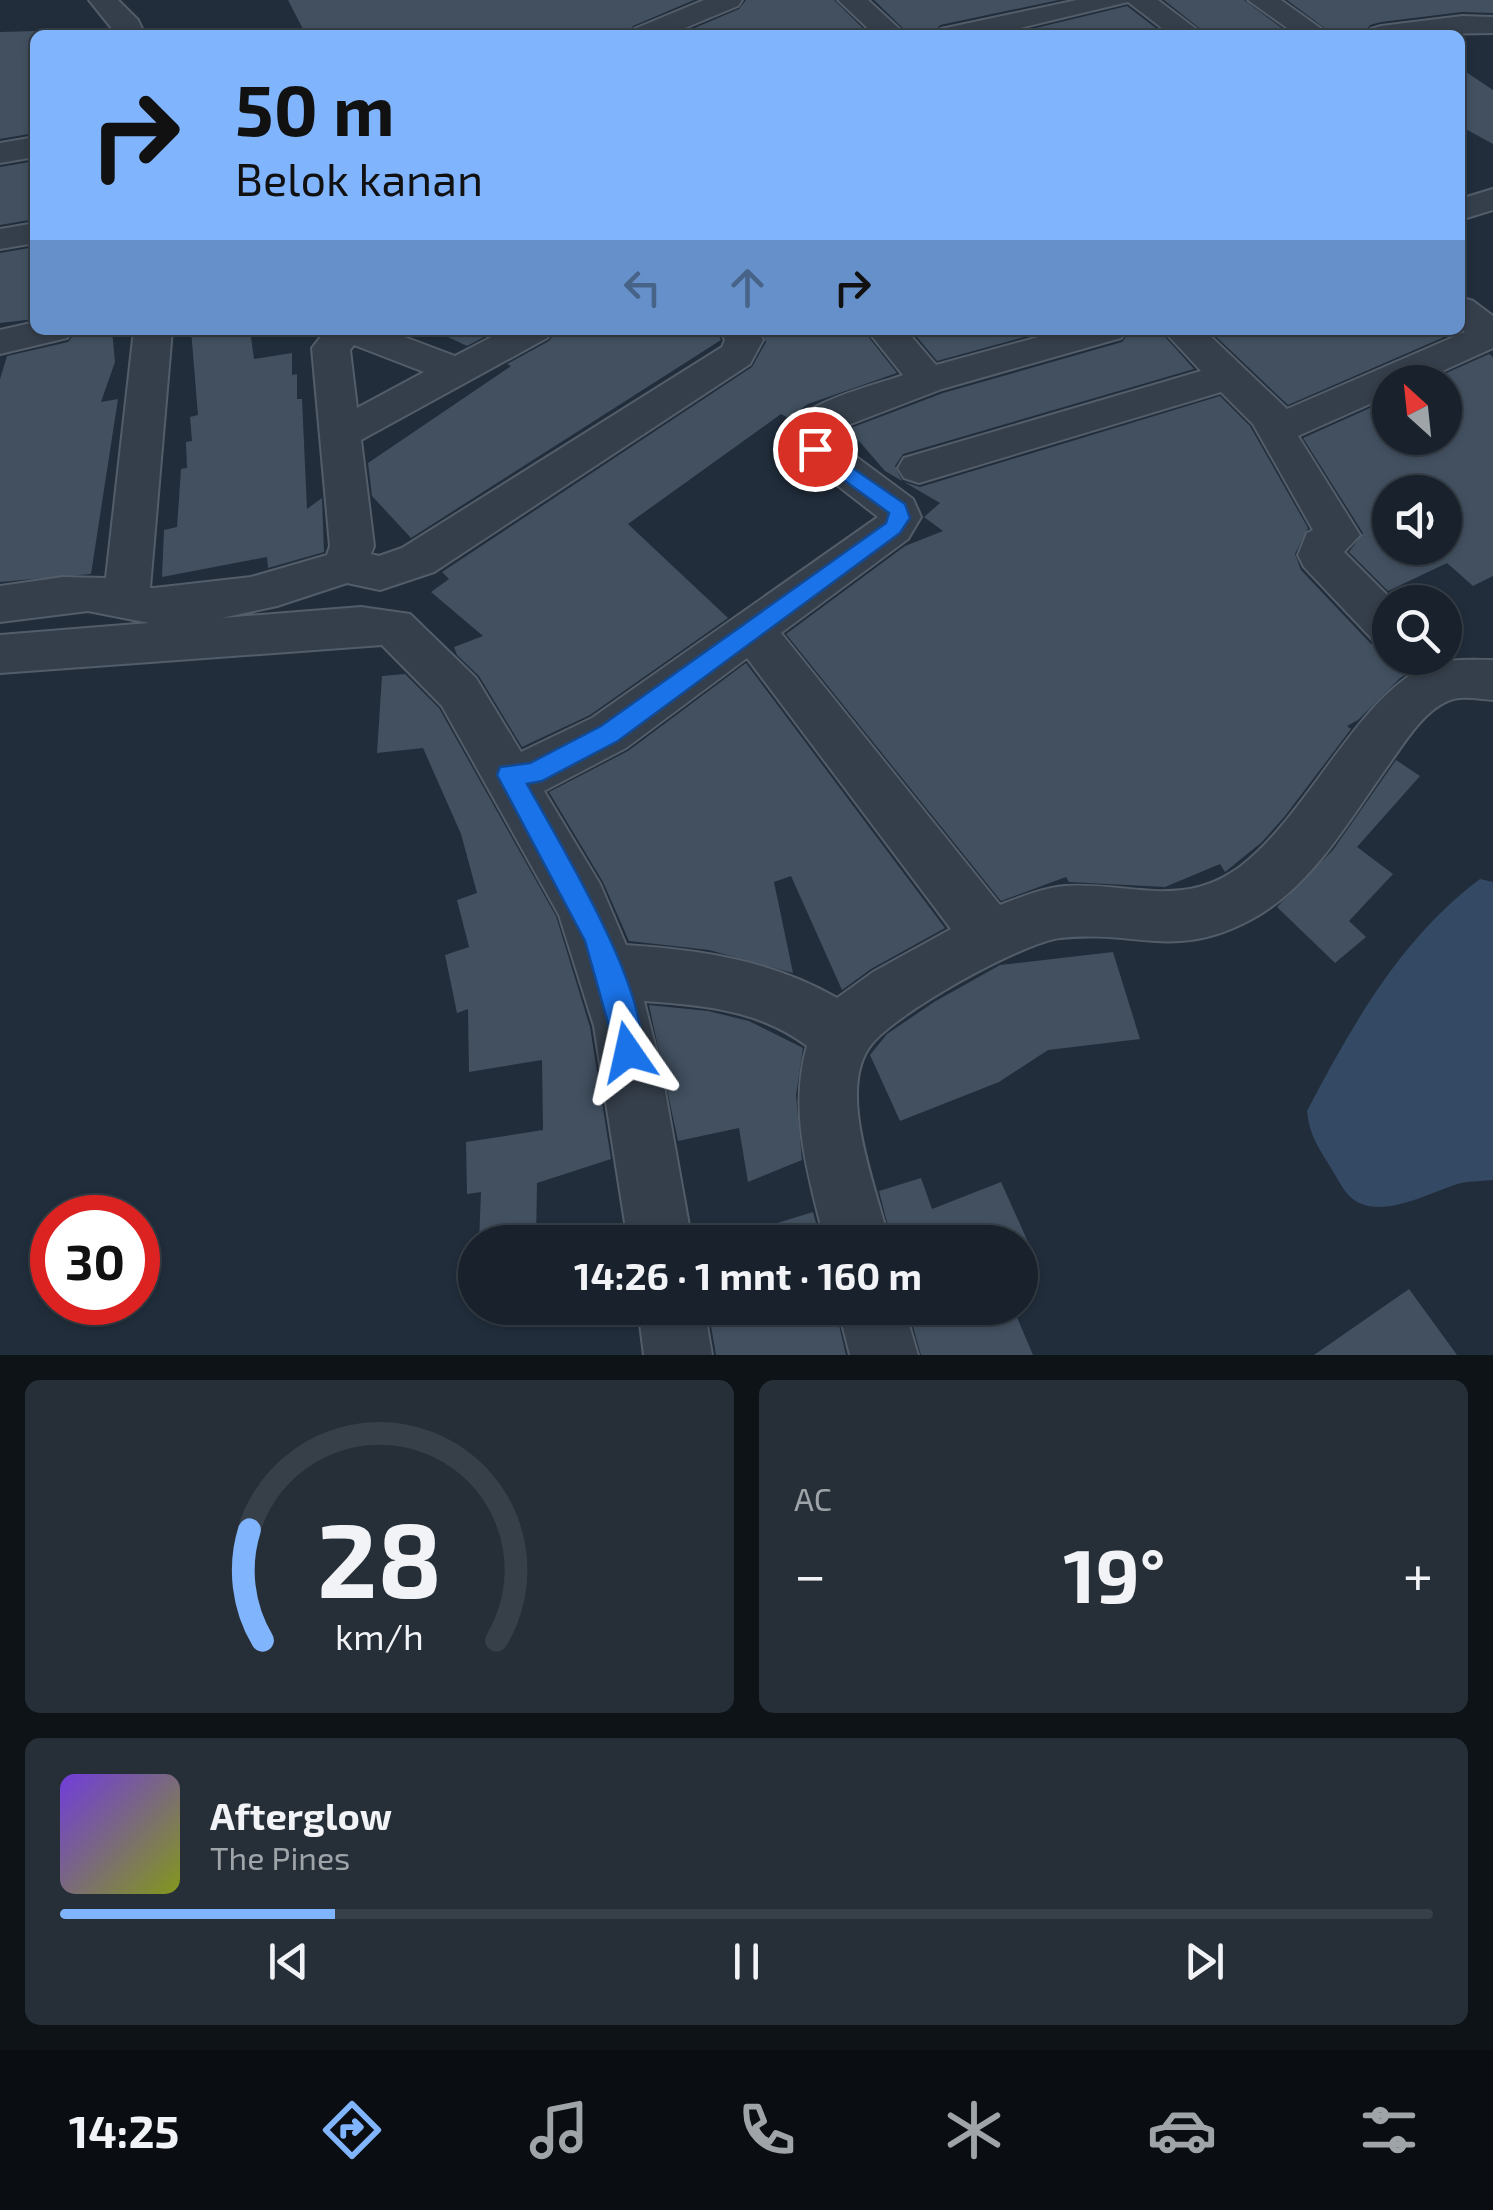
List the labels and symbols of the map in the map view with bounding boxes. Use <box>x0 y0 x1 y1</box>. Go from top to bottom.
north arrow <box>1372 365 1462 455</box>
pin <box>773 407 858 492</box>
position arrow <box>576 1000 680 1104</box>
speed limit sign: 30 <box>30 1195 160 1325</box>

